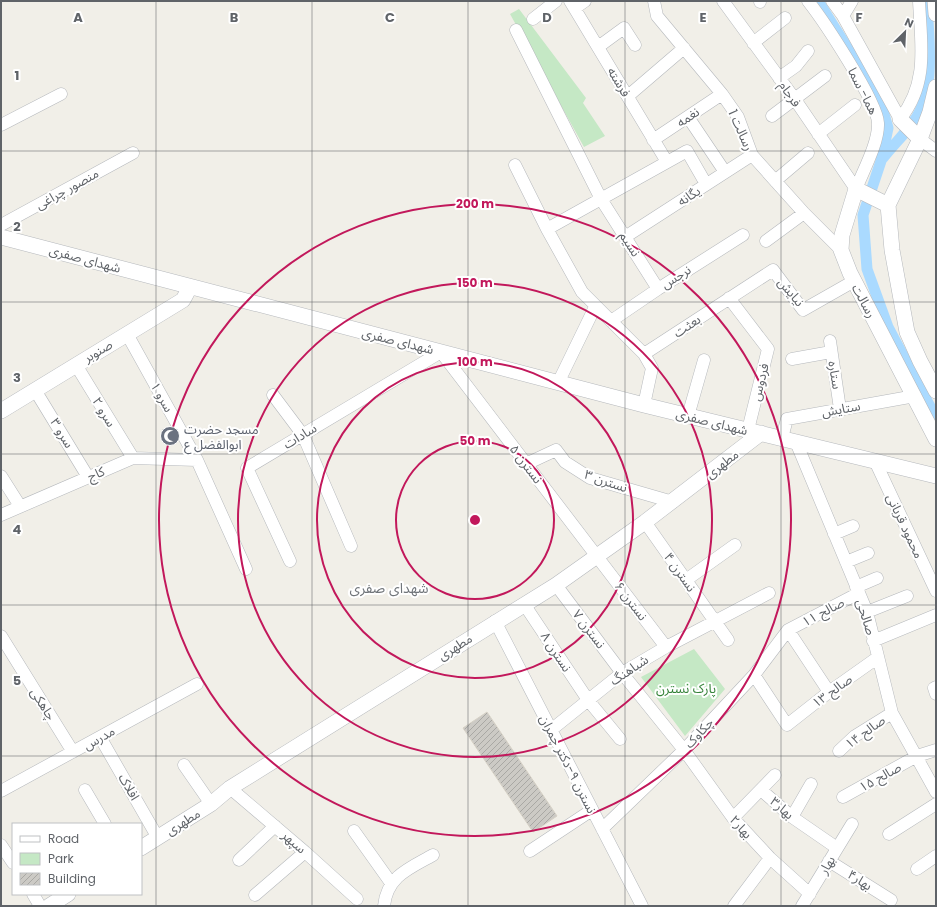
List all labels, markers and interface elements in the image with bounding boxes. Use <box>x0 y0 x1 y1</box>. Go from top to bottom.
text: A <box>73 8 83 27</box>
text: B <box>230 8 239 27</box>
text: C <box>385 8 395 27</box>
text: D <box>542 8 552 27</box>
text: E <box>699 8 707 27</box>
text: F <box>855 8 863 27</box>
north arrow <box>885 12 925 52</box>
text: N <box>902 14 916 32</box>
street label: فرشته <box>603 63 635 101</box>
street label: هما- سما <box>843 64 883 118</box>
text: 1 <box>15 66 19 85</box>
street label: فرجام <box>774 77 806 111</box>
street label: نغمه <box>673 102 703 132</box>
street label: رسالت 1 <box>723 106 759 154</box>
street label: منصور چراغی <box>32 164 102 214</box>
street label: یگانه <box>674 181 704 211</box>
text: 200 m <box>456 195 494 212</box>
text: 2 <box>13 217 21 236</box>
street label: نسیم <box>614 228 645 261</box>
street label: شهدای صفری <box>47 240 123 278</box>
street label: نرجس <box>657 260 695 294</box>
street label: نیایش <box>773 273 809 311</box>
text: 150 m <box>457 274 493 291</box>
street label: رسالت <box>847 281 881 321</box>
street label: بعثت <box>670 310 704 342</box>
street label: شهدای صفری <box>360 323 436 359</box>
street label: صنوبر <box>79 335 116 368</box>
text: 100 m <box>457 353 493 370</box>
street label: ستاره <box>823 360 847 390</box>
street label: فردوس <box>746 361 774 403</box>
text: 3 <box>13 368 21 387</box>
street label: سرو ۱ <box>146 378 178 416</box>
street label: سرو ۲ <box>88 393 120 431</box>
street label: ستایش <box>820 396 862 422</box>
street label: شهدای صفری <box>674 404 750 440</box>
street label: سرو ۳ <box>46 414 78 452</box>
street label: سادات <box>280 419 320 453</box>
place label: مسجد حضرت ابوالفضل ع <box>184 420 259 455</box>
mosque icon: مسجد حضرت ابوالفضل ع <box>159 425 181 447</box>
text: 50 m <box>460 432 491 449</box>
street label: نسترن ۵ <box>505 441 547 487</box>
street label: مطهری <box>701 445 743 483</box>
street label: کاج <box>84 462 109 487</box>
street label: نسترن ۳ <box>582 465 630 497</box>
street label: محمود قربانی <box>882 491 928 562</box>
centre of rings <box>468 513 482 527</box>
text: 4 <box>13 520 22 539</box>
street label: نسترن ۴ <box>659 548 701 596</box>
district label: شهدای صفری <box>350 578 429 598</box>
street label: نسترن ۶ <box>610 578 652 624</box>
street label: صالح ۱۱ <box>798 593 848 632</box>
street label: صالحی <box>852 597 881 638</box>
street label: نسترن ۷ <box>568 606 610 652</box>
street label: نسترن ۸ <box>536 628 576 676</box>
street label: مطهری <box>434 629 476 665</box>
street label: شباهنگ <box>606 650 652 690</box>
street label: صالح ۱۳ <box>808 670 857 713</box>
text: 5 <box>13 671 21 690</box>
park label: پارک نسترن <box>656 679 716 698</box>
street label: چاهکی <box>26 684 61 724</box>
street label: نسترن ۹-دکتر چمران <box>535 711 601 817</box>
street label: صالح ۱۴ <box>841 711 890 754</box>
street label: چکاوک <box>680 713 718 752</box>
street label: مدرس <box>80 721 119 755</box>
street label: صالح ۱۵ <box>855 757 905 797</box>
street label: افلاک <box>114 770 144 804</box>
street label: بهار۳ <box>766 792 798 824</box>
street label: مطهری <box>162 804 204 840</box>
street label: بهار۲ <box>725 811 757 843</box>
legend <box>12 823 142 895</box>
street label: سپهر <box>277 825 310 858</box>
text: Road <box>48 830 79 847</box>
text: Park <box>48 850 75 867</box>
street label: بهار <box>814 852 840 879</box>
street label: بهار۴ <box>844 865 876 895</box>
text: Building <box>48 870 96 887</box>

